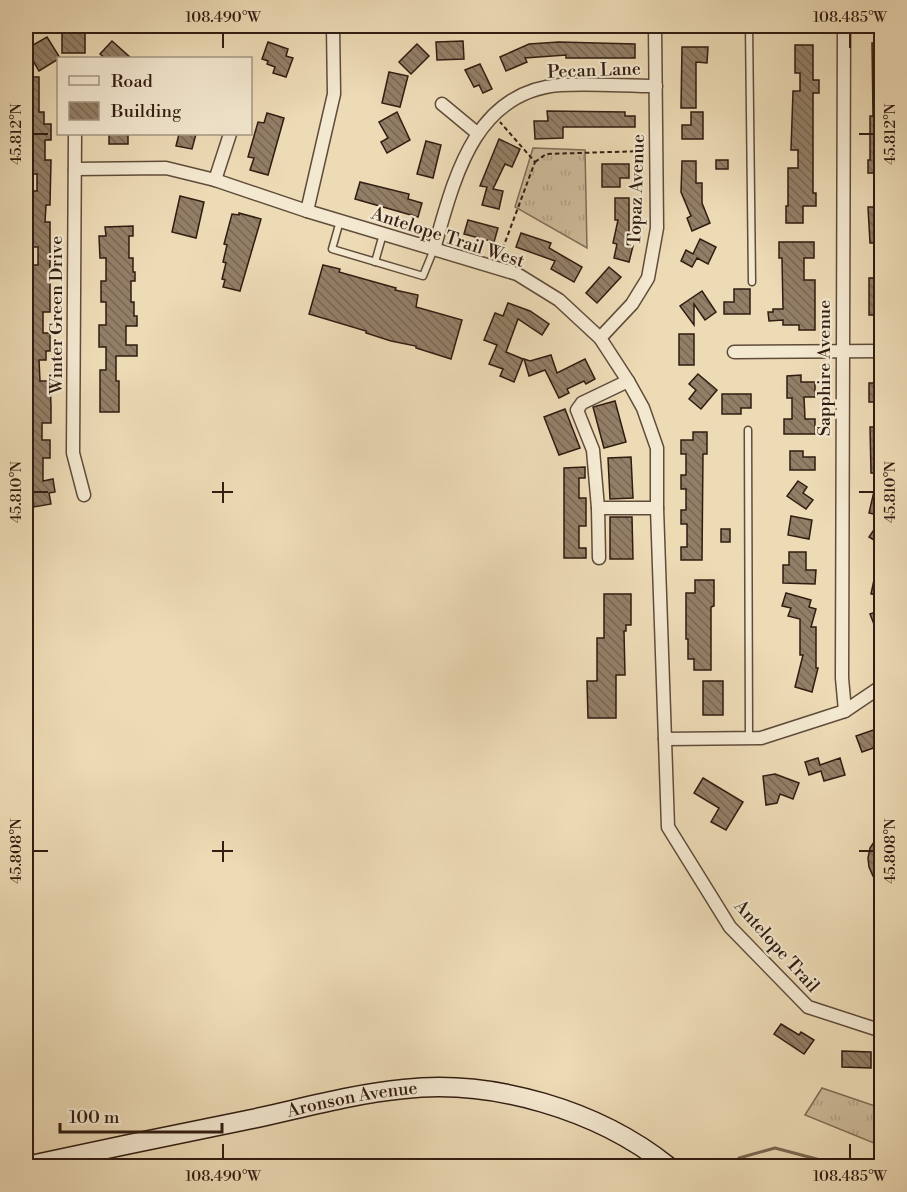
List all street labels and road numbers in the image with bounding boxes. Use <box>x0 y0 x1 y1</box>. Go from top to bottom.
street label: Pecan Lane <box>547 57 641 84</box>
street label: Topaz Avenue <box>623 133 650 247</box>
street label: Antelope Trail West <box>368 202 528 273</box>
street label: Winter Green Drive <box>45 236 68 395</box>
street label: Sapphire Avenue <box>813 300 836 436</box>
street label: Antelope Trail <box>728 894 825 998</box>
street label: Aronson Avenue <box>284 1077 418 1123</box>

